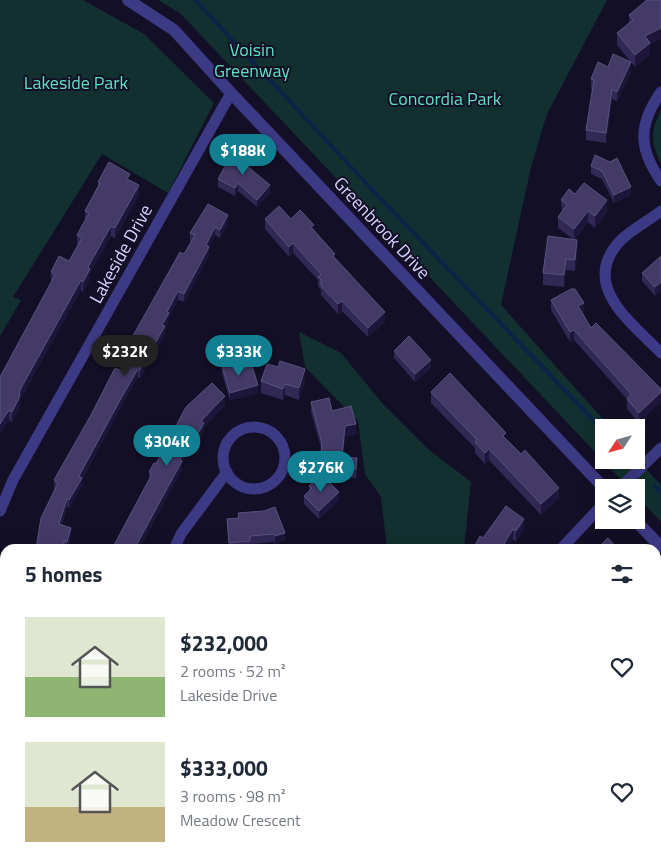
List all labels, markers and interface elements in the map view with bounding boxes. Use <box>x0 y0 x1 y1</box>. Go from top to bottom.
park label: Voisin Greenway <box>214 36 290 84</box>
park label: Lakeside Park <box>24 69 129 96</box>
park label: Concordia Park <box>389 85 502 112</box>
pin: $188K <box>208 134 278 176</box>
text: $188K <box>220 138 266 162</box>
street label: Greenbrook Drive <box>328 170 437 285</box>
street label: Lakeside Drive <box>82 199 159 308</box>
pin: $232K <box>90 334 160 377</box>
pin: $333K <box>204 334 274 377</box>
text: $232K <box>102 339 148 363</box>
text: $333K <box>216 339 262 363</box>
north arrow <box>595 419 645 469</box>
map controls <box>595 419 645 529</box>
pin: $304K <box>132 424 202 467</box>
text: $304K <box>144 429 190 453</box>
pin: $276K <box>286 450 356 493</box>
text: $276K <box>298 455 344 479</box>
button: layers <box>595 479 645 529</box>
text: 5 homes <box>25 558 102 590</box>
icon: filters <box>608 560 636 588</box>
text: $232,000 <box>180 627 268 659</box>
icon: home <box>65 637 125 697</box>
icon: heart <box>608 653 636 681</box>
text: 2 rooms · 52 m² <box>180 659 285 683</box>
text: Lakeside Drive <box>180 683 277 707</box>
text: $333,000 <box>180 752 268 784</box>
icon: home <box>65 762 125 822</box>
icon: heart <box>608 778 636 806</box>
text: 3 rooms · 98 m² <box>180 784 285 808</box>
text: Meadow Crescent <box>180 808 301 832</box>

